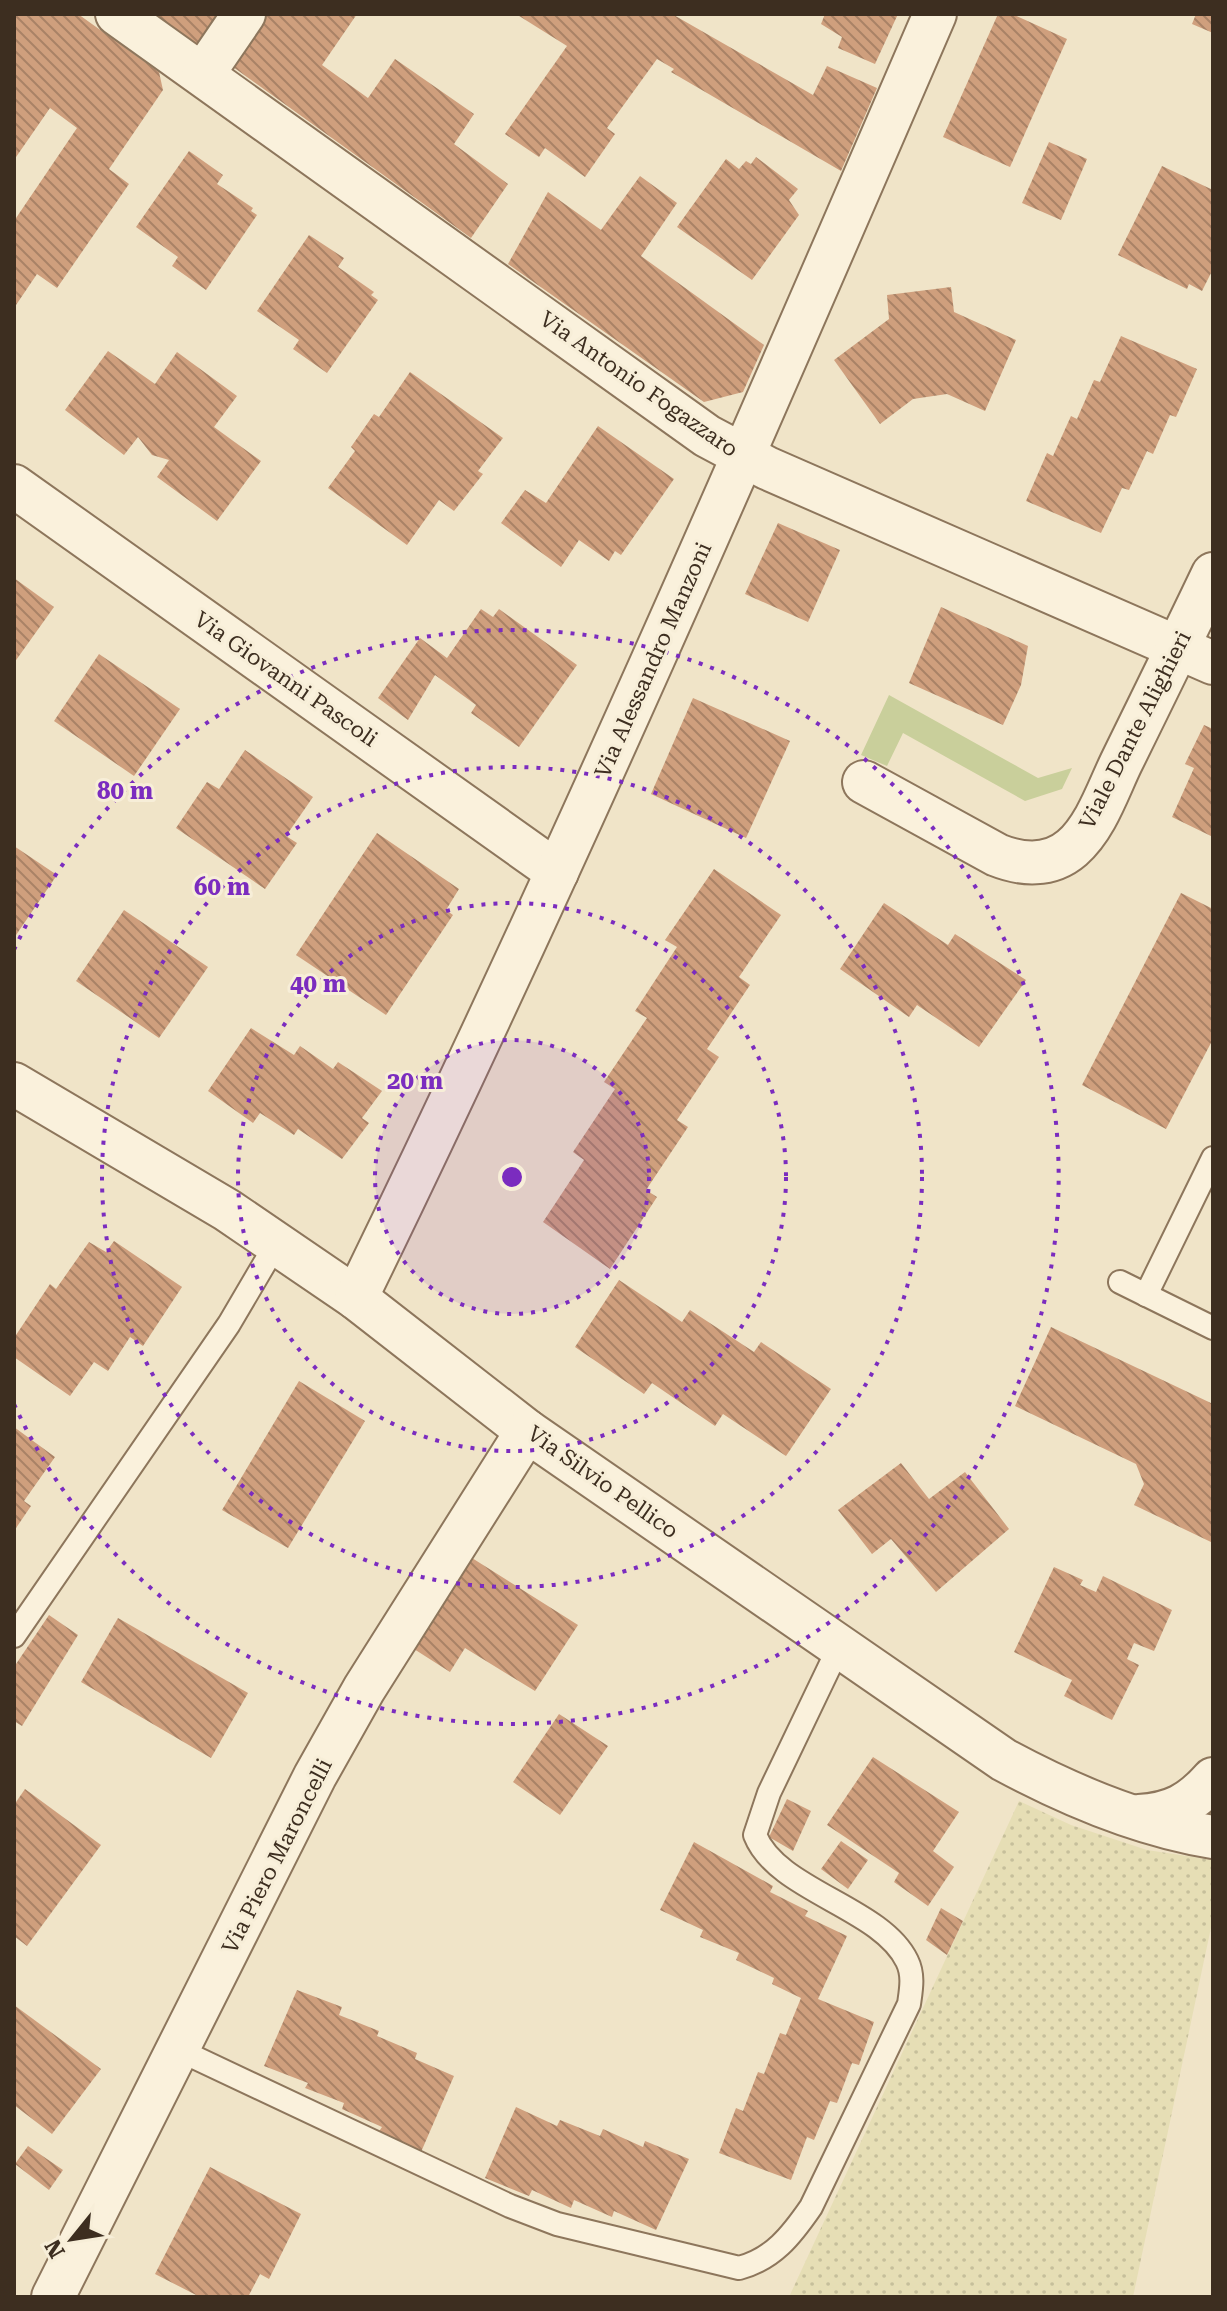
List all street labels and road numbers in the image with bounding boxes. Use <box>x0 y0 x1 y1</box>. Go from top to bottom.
street label: Via Antonio Fogazzaro <box>535 306 743 462</box>
street label: Via Alessandro Manzoni <box>590 538 716 782</box>
street label: Via Giovanni Pascoli <box>190 606 382 752</box>
street label: Viale Dante Alighieri <box>1074 627 1196 833</box>
street label: Via Silvio Pellico <box>523 1421 683 1543</box>
street label: Via Piero Maroncelli <box>217 1755 337 1957</box>

